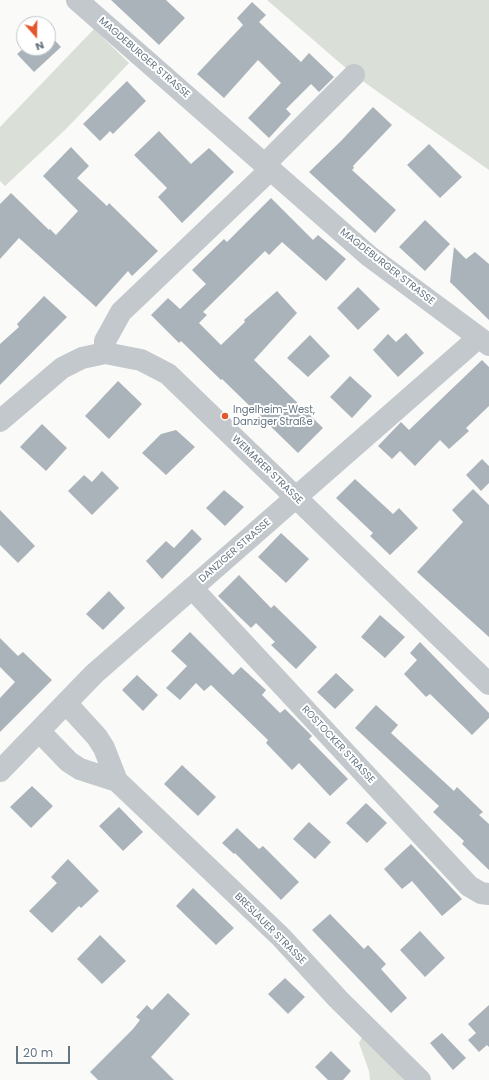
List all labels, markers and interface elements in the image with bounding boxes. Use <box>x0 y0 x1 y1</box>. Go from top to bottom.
street label: MAGDEBURGER STRASSE <box>96 15 192 101</box>
north arrow <box>16 16 56 56</box>
text: N <box>33 37 46 55</box>
street label: MAGDEBURGER STRASSE <box>337 226 437 308</box>
place label: Ingelheim-West, Danziger Straße <box>233 404 315 428</box>
marker: Ingelheim-West, Danziger Straße <box>220 411 230 421</box>
street label: WEIMARER STRASSE <box>229 433 305 507</box>
street label: DANZIGER STRASSE <box>197 517 273 585</box>
street label: ROSTOCKER STRASSE <box>299 704 377 786</box>
street label: BRESLAUER STRASSE <box>232 891 308 967</box>
scale bar <box>18 1038 72 1064</box>
text: 20 m <box>23 1044 53 1061</box>

